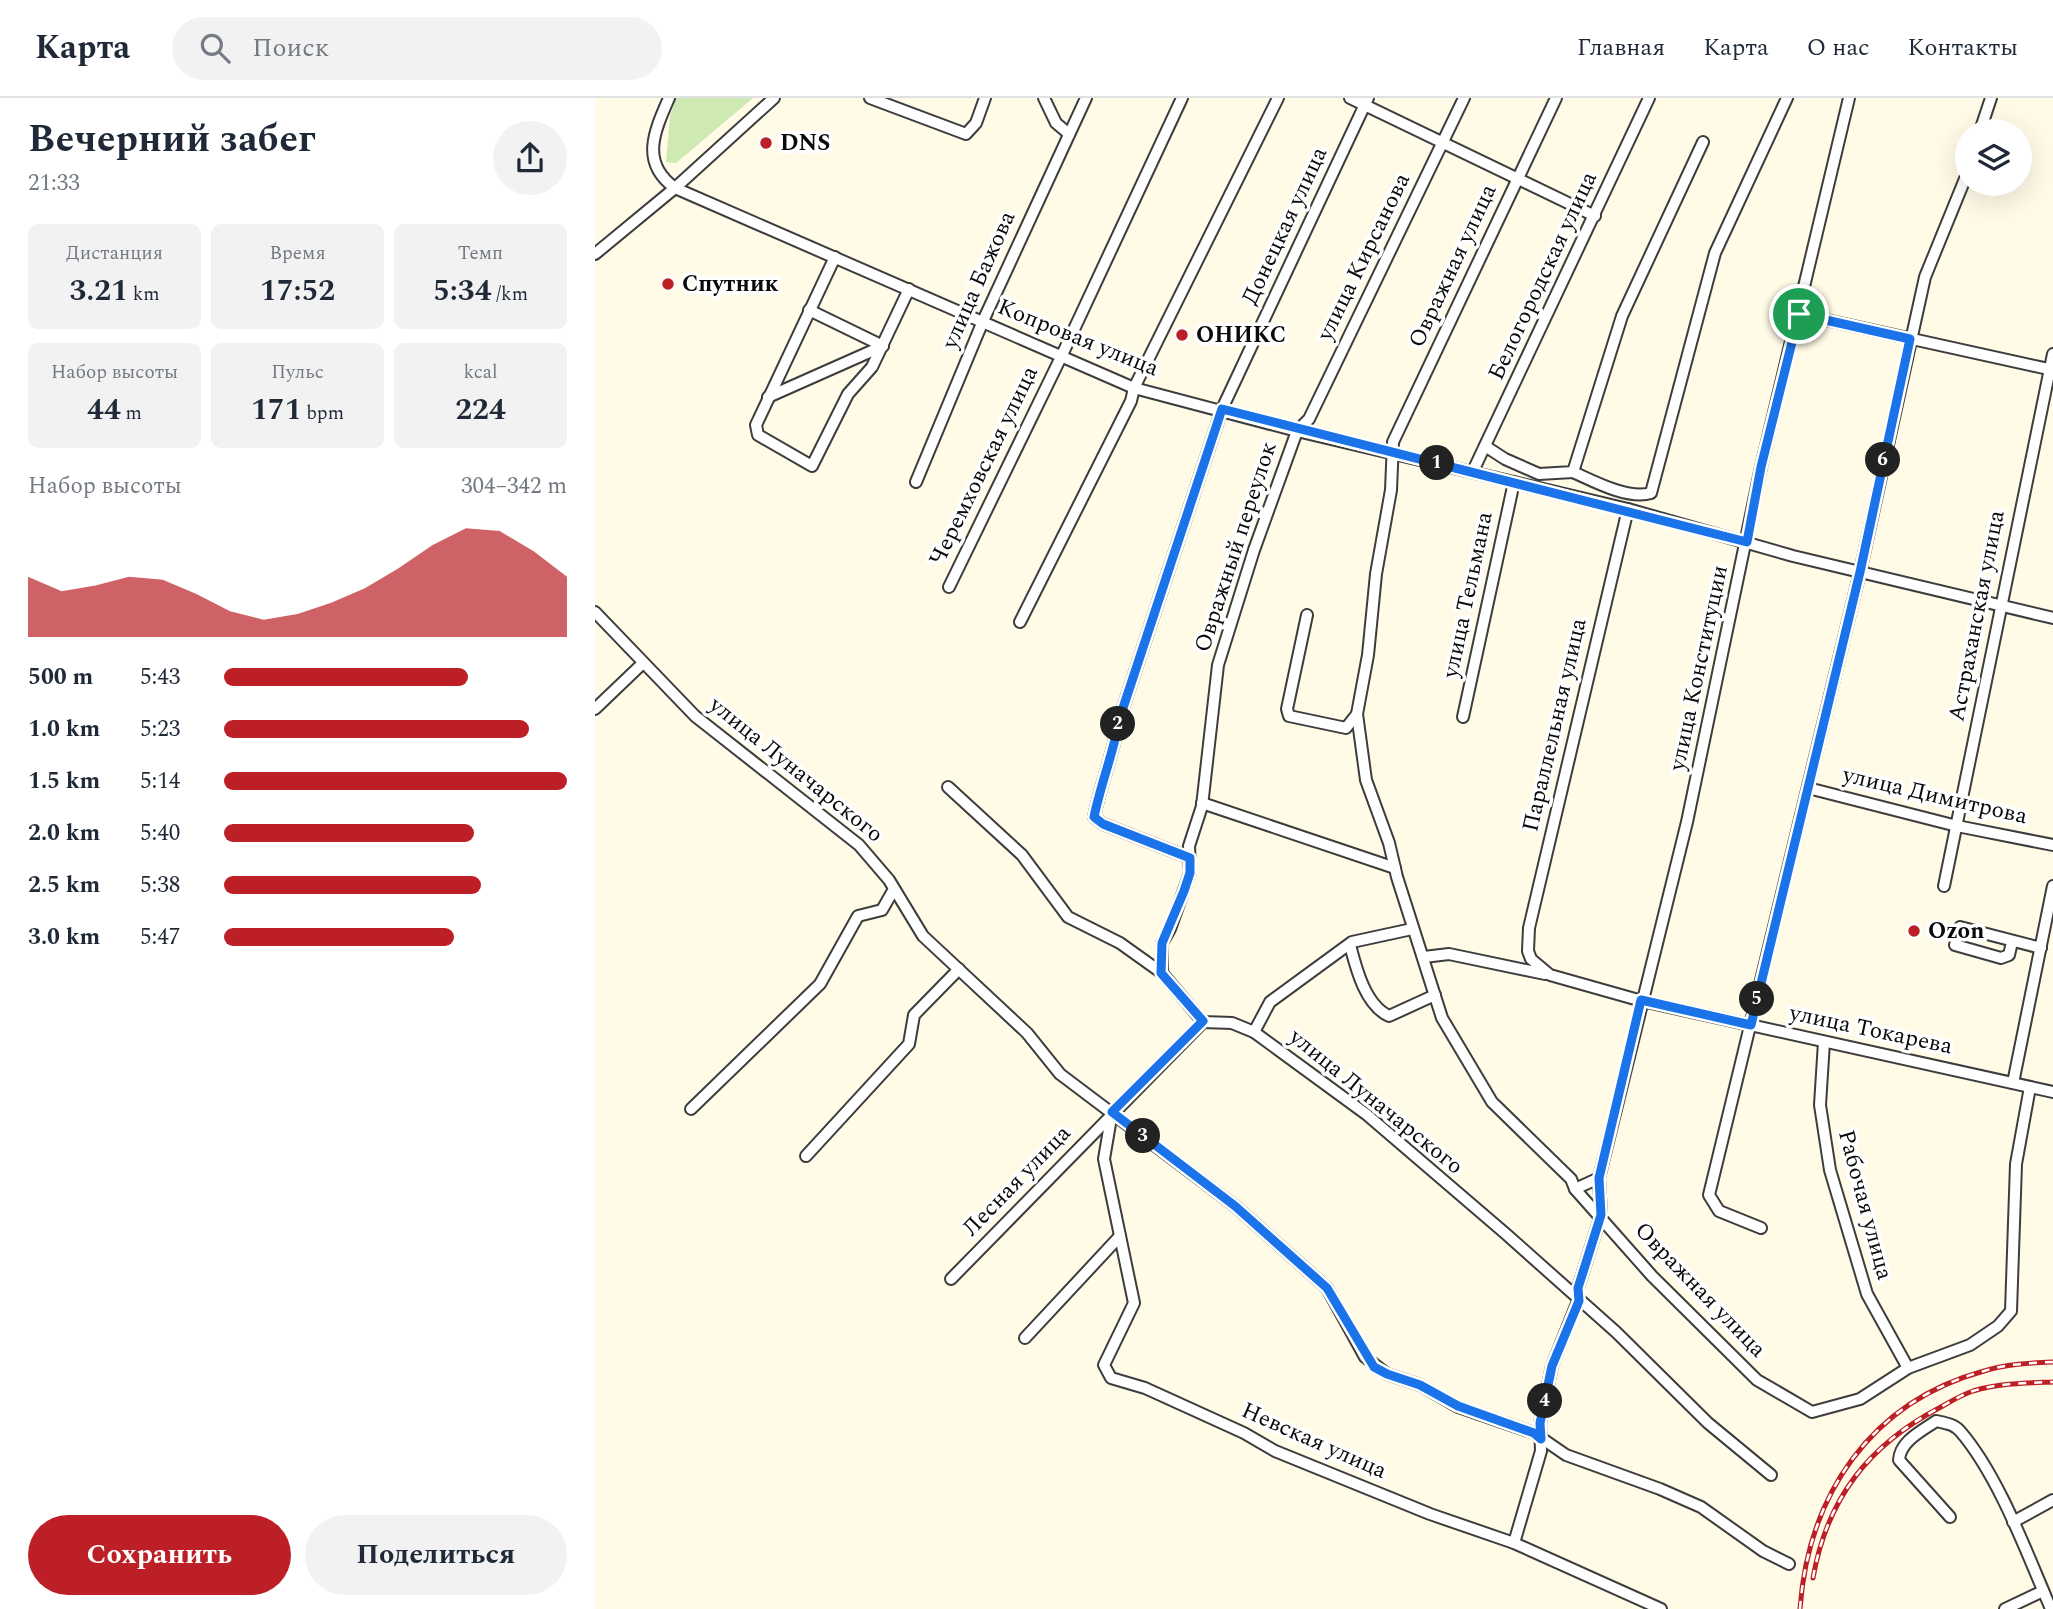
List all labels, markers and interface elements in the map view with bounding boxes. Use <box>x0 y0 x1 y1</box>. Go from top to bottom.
search box <box>172 17 662 80</box>
text: Карта <box>35 23 130 73</box>
text: Поиск <box>252 28 329 68</box>
icon: search <box>196 29 234 67</box>
text: Главная <box>1577 30 1665 66</box>
text: Карта <box>1703 30 1769 66</box>
text: О нас <box>1807 30 1870 66</box>
text: Контакты <box>1908 30 2018 66</box>
text: Вечерний забег <box>28 111 316 169</box>
map controls <box>1955 119 2032 196</box>
button: layers <box>1955 119 2032 196</box>
button: share <box>493 121 567 195</box>
place label: DNS <box>780 126 830 161</box>
marker: DNS <box>758 135 774 151</box>
street label: Донецкая улица <box>1233 141 1337 311</box>
text: 21:33 <box>28 166 80 201</box>
street label: Белогородская улица <box>1479 166 1607 386</box>
street label: улица Кирсанова <box>1308 167 1420 348</box>
street label: Овражная улица <box>1400 178 1506 354</box>
street label: улица Бажова <box>933 205 1025 356</box>
text: Дистанция <box>66 239 163 268</box>
text: Время <box>269 239 326 268</box>
text: Темп <box>458 239 503 268</box>
place label: Спутник <box>682 267 779 302</box>
text: 3.21 <box>69 268 128 314</box>
text: 17:52 <box>260 268 335 314</box>
text: 5:34 <box>433 268 492 314</box>
marker: Спутник <box>660 276 676 292</box>
text: km <box>128 280 160 309</box>
text: /km <box>492 280 528 309</box>
pin <box>1769 284 1829 344</box>
street label: Копровая улица <box>992 290 1164 386</box>
icon: arrive <box>1780 295 1818 333</box>
place label: ОНИКС <box>1196 318 1286 353</box>
marker: ОНИКС <box>1174 327 1190 343</box>
text: Набор высоты <box>51 358 178 387</box>
text: Пульс <box>271 358 324 387</box>
text: kcal <box>463 358 498 387</box>
street label: Черемховская улица <box>920 360 1048 572</box>
text: 44 <box>87 387 121 433</box>
text: 171 <box>251 387 301 433</box>
text: 224 <box>455 387 506 433</box>
text: m <box>121 399 142 428</box>
text: bpm <box>301 399 344 428</box>
street label: Овражный переулок <box>1185 437 1287 657</box>
pin: 6 <box>1865 442 1901 478</box>
text: 6 <box>1877 445 1888 474</box>
pin: 1 <box>1419 446 1455 480</box>
text: 1 <box>1431 448 1442 477</box>
text: Набор высоты <box>28 469 182 504</box>
text: 304–342 m <box>461 469 567 504</box>
street label: Астраханская улица <box>1939 507 2015 725</box>
street label: улица Тельмана <box>1433 509 1503 682</box>
street label: улица Конституции <box>1660 562 1738 775</box>
street label: Параллельная улица <box>1513 615 1597 835</box>
text: 500 m <box>28 660 93 695</box>
text: 5:43 <box>140 660 180 695</box>
street label: улица Луначарского <box>700 688 891 851</box>
pin: 2 <box>1100 706 1135 742</box>
text: 2 <box>1112 709 1123 738</box>
text: 1.0 km <box>28 712 100 747</box>
text: 5:23 <box>140 712 180 747</box>
street label: улица Димитрова <box>1838 758 2031 834</box>
text: 1.5 km <box>28 764 100 799</box>
text: 5:14 <box>140 764 180 799</box>
text: 2.0 km <box>28 816 100 851</box>
text: 5:40 <box>140 816 180 851</box>
text: 2.5 km <box>28 868 100 903</box>
text: 5:38 <box>140 868 180 903</box>
place label: Ozon <box>1928 914 1984 949</box>
text: 3.0 km <box>28 920 100 955</box>
text: 5:47 <box>140 920 180 955</box>
marker: Ozon <box>1906 923 1922 939</box>
pin: 5 <box>1739 982 1775 1016</box>
text: 5 <box>1751 984 1762 1013</box>
street label: улица Токарева <box>1785 995 1956 1064</box>
street label: улица Луначарского <box>1280 1020 1471 1183</box>
street label: Лесная улица <box>955 1117 1079 1245</box>
pin: 3 <box>1125 1118 1161 1154</box>
text: 3 <box>1137 1121 1148 1150</box>
street label: Рабочая улица <box>1828 1126 1902 1284</box>
street label: Овражная улица <box>1626 1214 1774 1366</box>
pin: 4 <box>1527 1384 1563 1418</box>
text: 4 <box>1539 1386 1550 1415</box>
street label: Невская улица <box>1236 1393 1392 1489</box>
button: Сохранить <box>28 1515 291 1595</box>
button: Поделиться <box>305 1515 567 1595</box>

